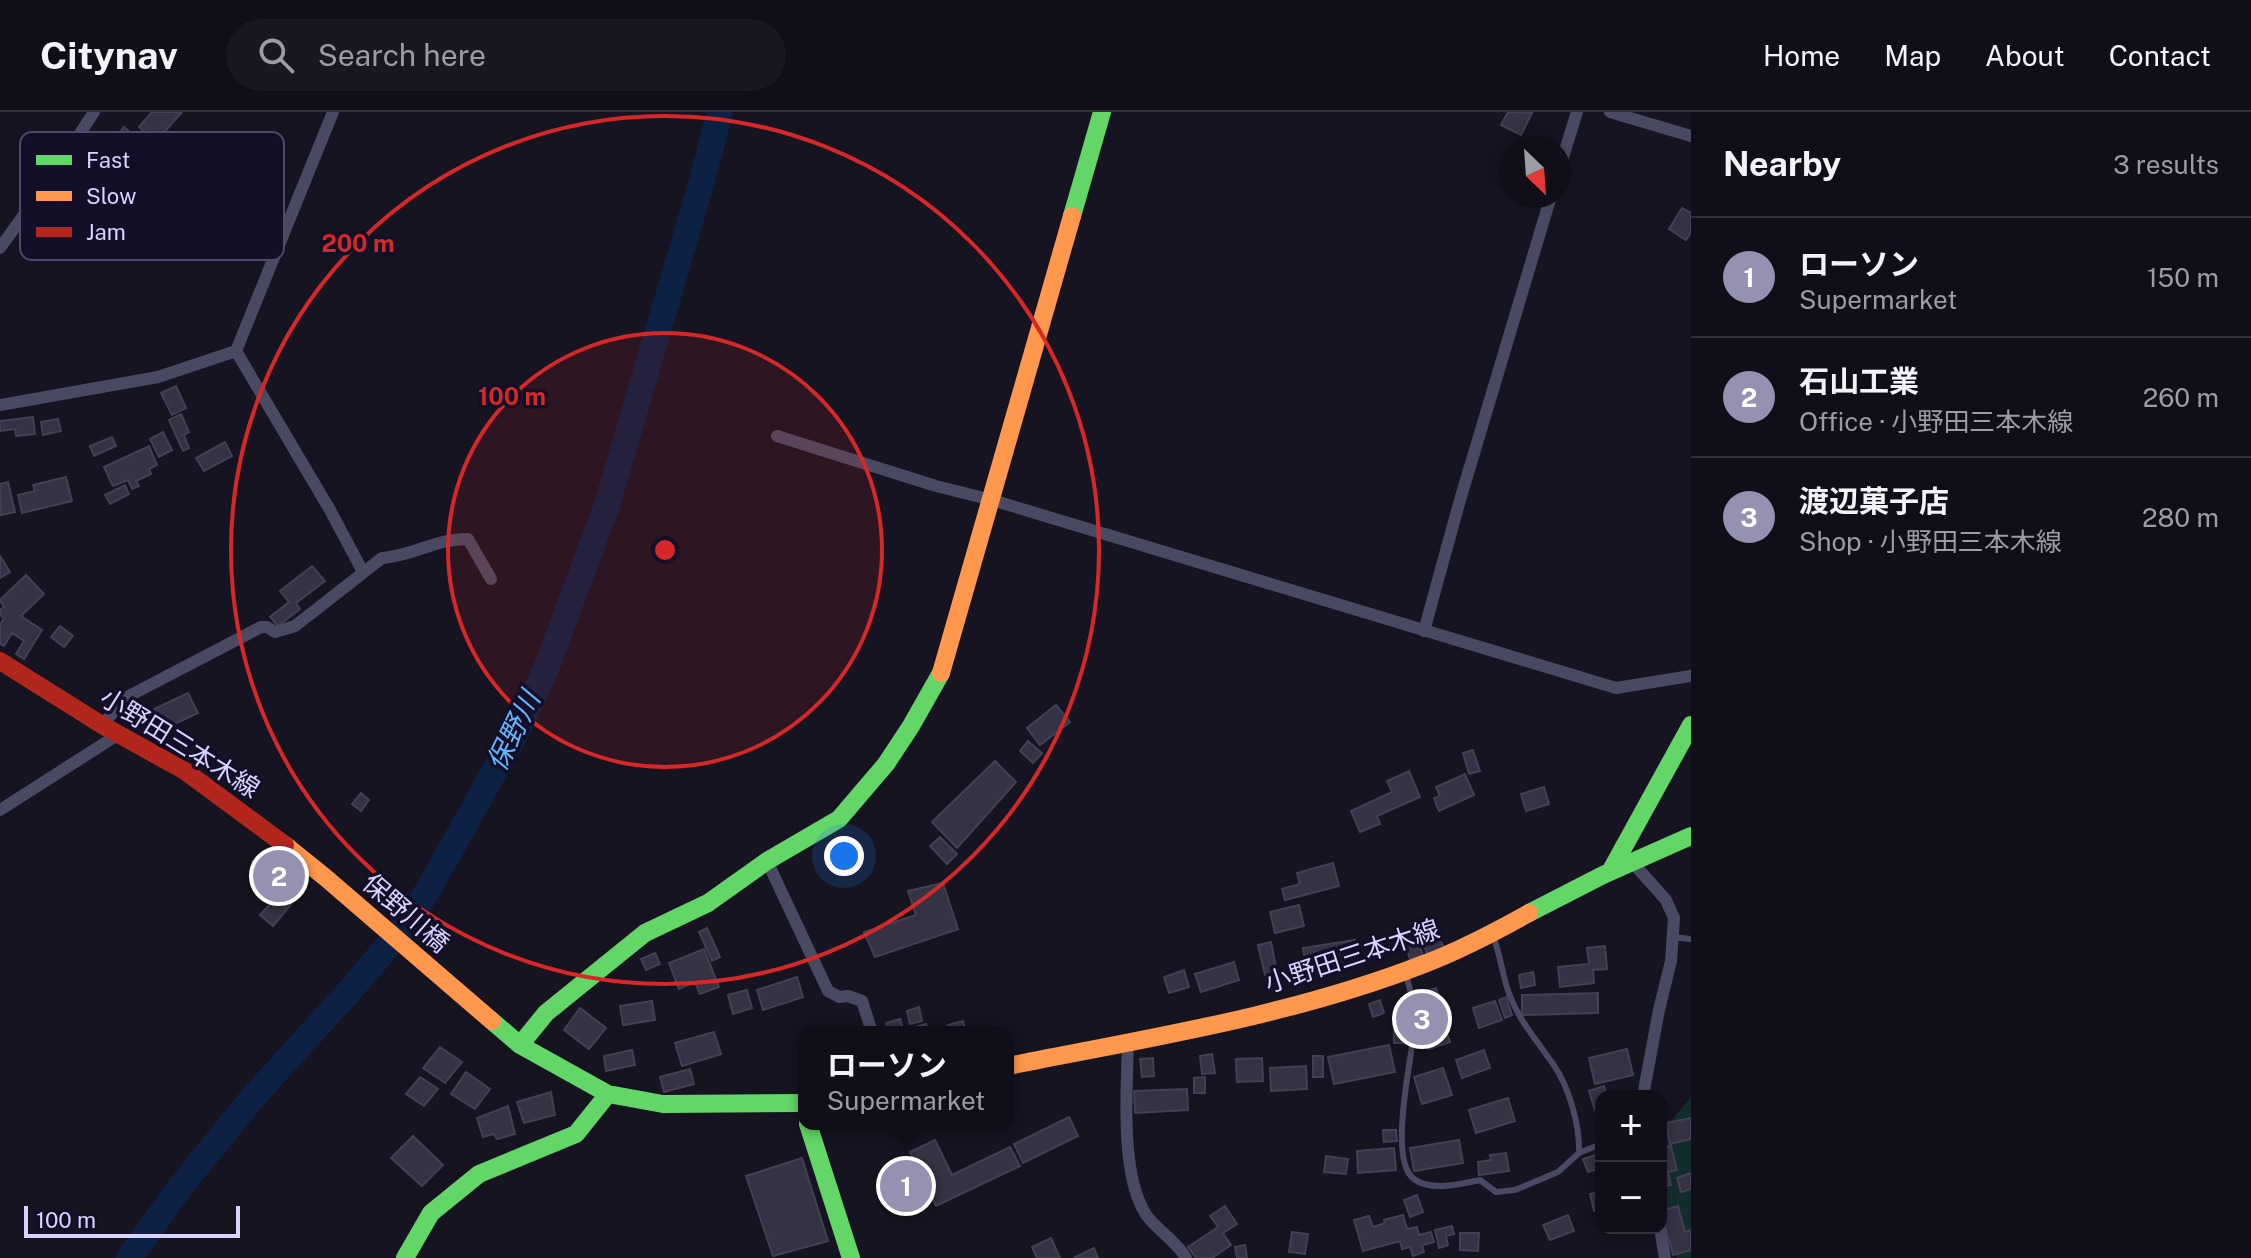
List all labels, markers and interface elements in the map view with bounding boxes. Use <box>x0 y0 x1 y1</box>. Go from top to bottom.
search box <box>226 19 786 91</box>
text: Citynav <box>40 33 178 78</box>
icon: search <box>254 33 298 77</box>
text: Search here <box>318 37 486 73</box>
text: Home <box>1763 39 1840 72</box>
text: Map <box>1884 39 1941 72</box>
text: About <box>1985 39 2065 72</box>
text: Contact <box>2109 39 2211 72</box>
legend <box>20 132 284 260</box>
north arrow <box>1499 136 1571 208</box>
text: Nearby <box>1723 144 1841 184</box>
text: Fast <box>86 147 130 173</box>
text: 3 results <box>2113 149 2219 180</box>
text: Slow <box>86 183 136 209</box>
text: Jam <box>86 219 126 245</box>
text: 200 m <box>321 229 395 257</box>
text: ローソン <box>1799 246 1919 282</box>
text: 1 <box>1743 262 1755 293</box>
text: 150 m <box>2147 262 2219 293</box>
text: Supermarket <box>1799 284 1957 315</box>
text: 石山工業 <box>1799 363 1919 399</box>
text: 100 m <box>478 382 546 410</box>
text: 2 <box>1741 382 1757 413</box>
text: 260 m <box>2143 382 2219 413</box>
text: Office · 小野田三本木線 <box>1799 406 2073 437</box>
text: 渡辺菓子店 <box>1799 483 1949 519</box>
text: 3 <box>1740 502 1758 533</box>
text: 280 m <box>2142 502 2219 533</box>
text: Shop · 小野田三本木線 <box>1799 526 2062 557</box>
centre of rings <box>651 536 679 564</box>
street label: 小野田三本木線 <box>95 681 266 804</box>
water label: 保野川 <box>479 683 547 776</box>
your location <box>824 836 864 876</box>
pin: 2 <box>253 846 305 906</box>
street label: 保野川橋 <box>357 867 456 958</box>
street label: 小野田三本木線 <box>1261 913 1443 998</box>
pin: 3 <box>1396 989 1448 1049</box>
popup <box>798 1026 1014 1130</box>
text: ローソン <box>827 1047 947 1083</box>
text: Supermarket <box>827 1085 985 1116</box>
map controls <box>1595 1090 1667 1234</box>
button: + <box>1595 1090 1667 1162</box>
pin: 1 <box>880 1156 932 1216</box>
button: − <box>1595 1162 1667 1234</box>
scale bar <box>24 1202 240 1238</box>
text: 100 m <box>36 1207 96 1233</box>

